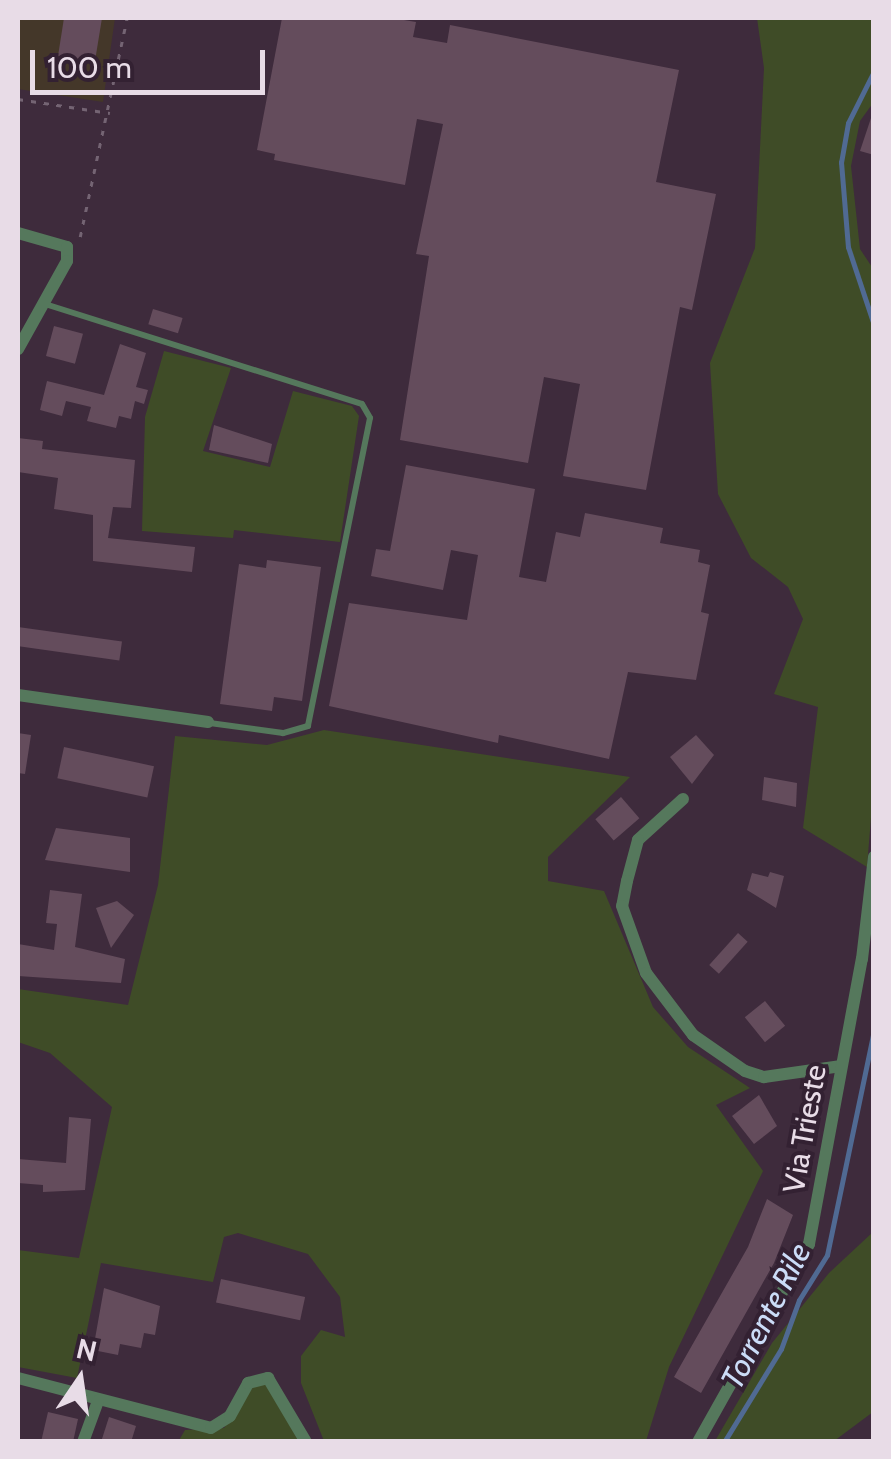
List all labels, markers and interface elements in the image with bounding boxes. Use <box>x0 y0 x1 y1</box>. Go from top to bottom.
scale bar <box>35 30 270 92</box>
text: 100 m <box>47 49 132 86</box>
street label: Via Trieste <box>776 1062 834 1196</box>
water label: Torrente Rile <box>713 1237 819 1395</box>
north arrow <box>30 1329 130 1429</box>
text: N <box>73 1331 100 1369</box>

